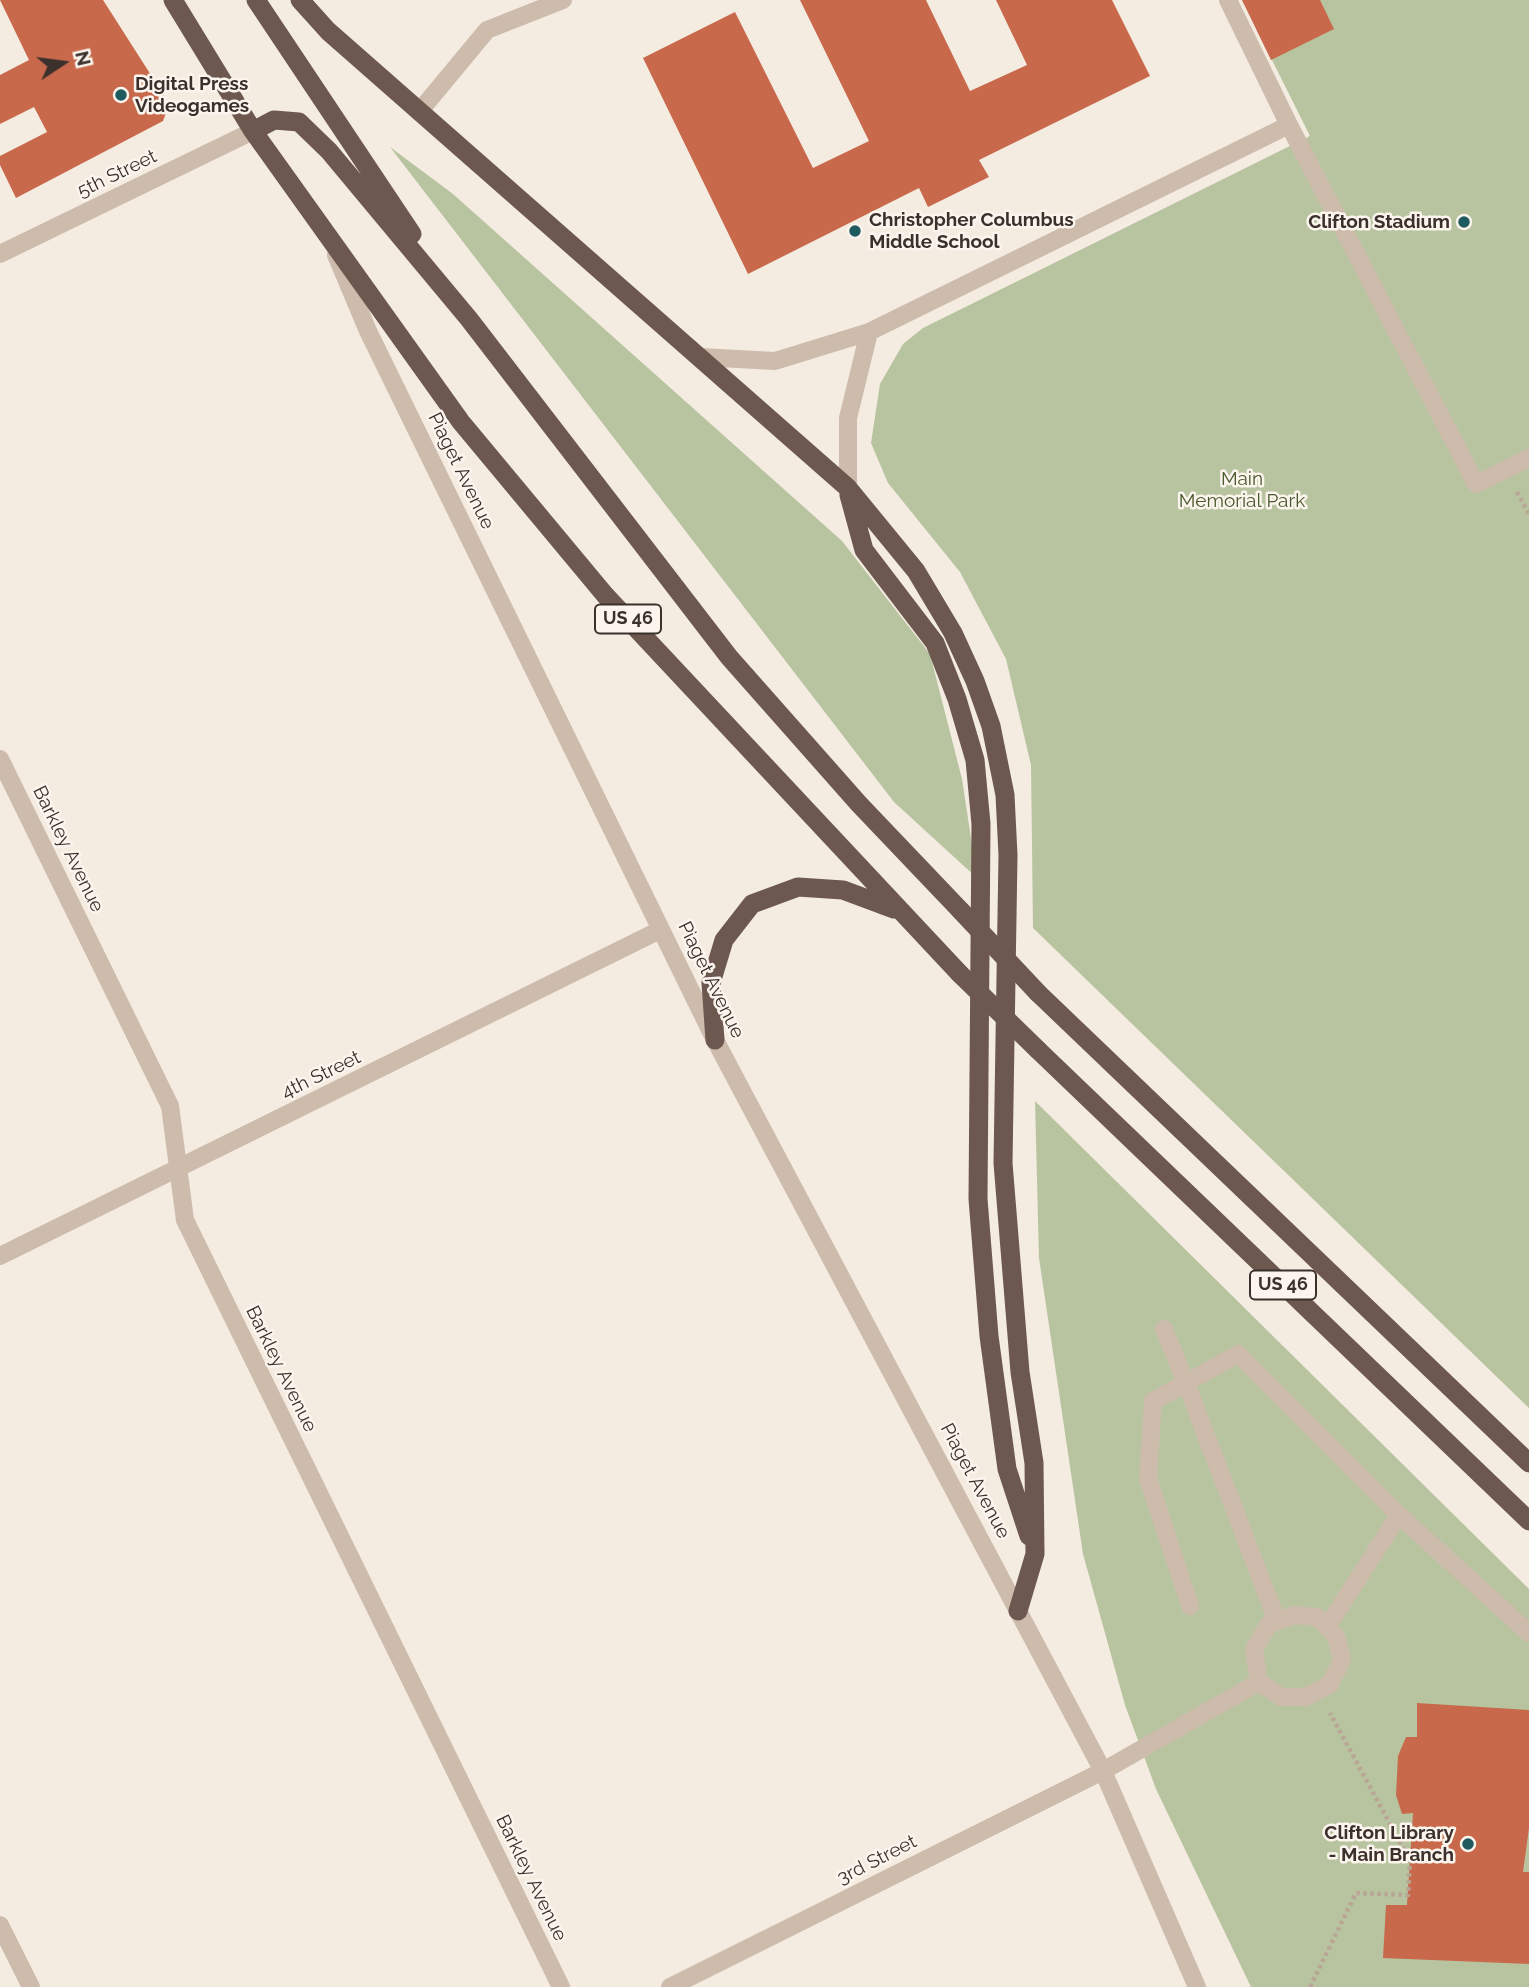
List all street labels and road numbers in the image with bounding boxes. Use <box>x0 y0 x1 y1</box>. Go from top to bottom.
street label: 5th Street <box>74 145 160 203</box>
street label: Piaget Avenue <box>423 409 499 533</box>
road number: US 46 <box>595 604 661 634</box>
street label: Barkley Avenue <box>28 782 108 916</box>
street label: Piaget Avenue <box>673 918 749 1042</box>
street label: 4th Street <box>278 1046 364 1104</box>
road number: US 46 <box>1250 1270 1316 1300</box>
street label: Barkley Avenue <box>241 1302 321 1436</box>
street label: Piaget Avenue <box>935 1420 1015 1542</box>
street label: Barkley Avenue <box>491 1811 571 1945</box>
street label: 3rd Street <box>834 1830 920 1890</box>

